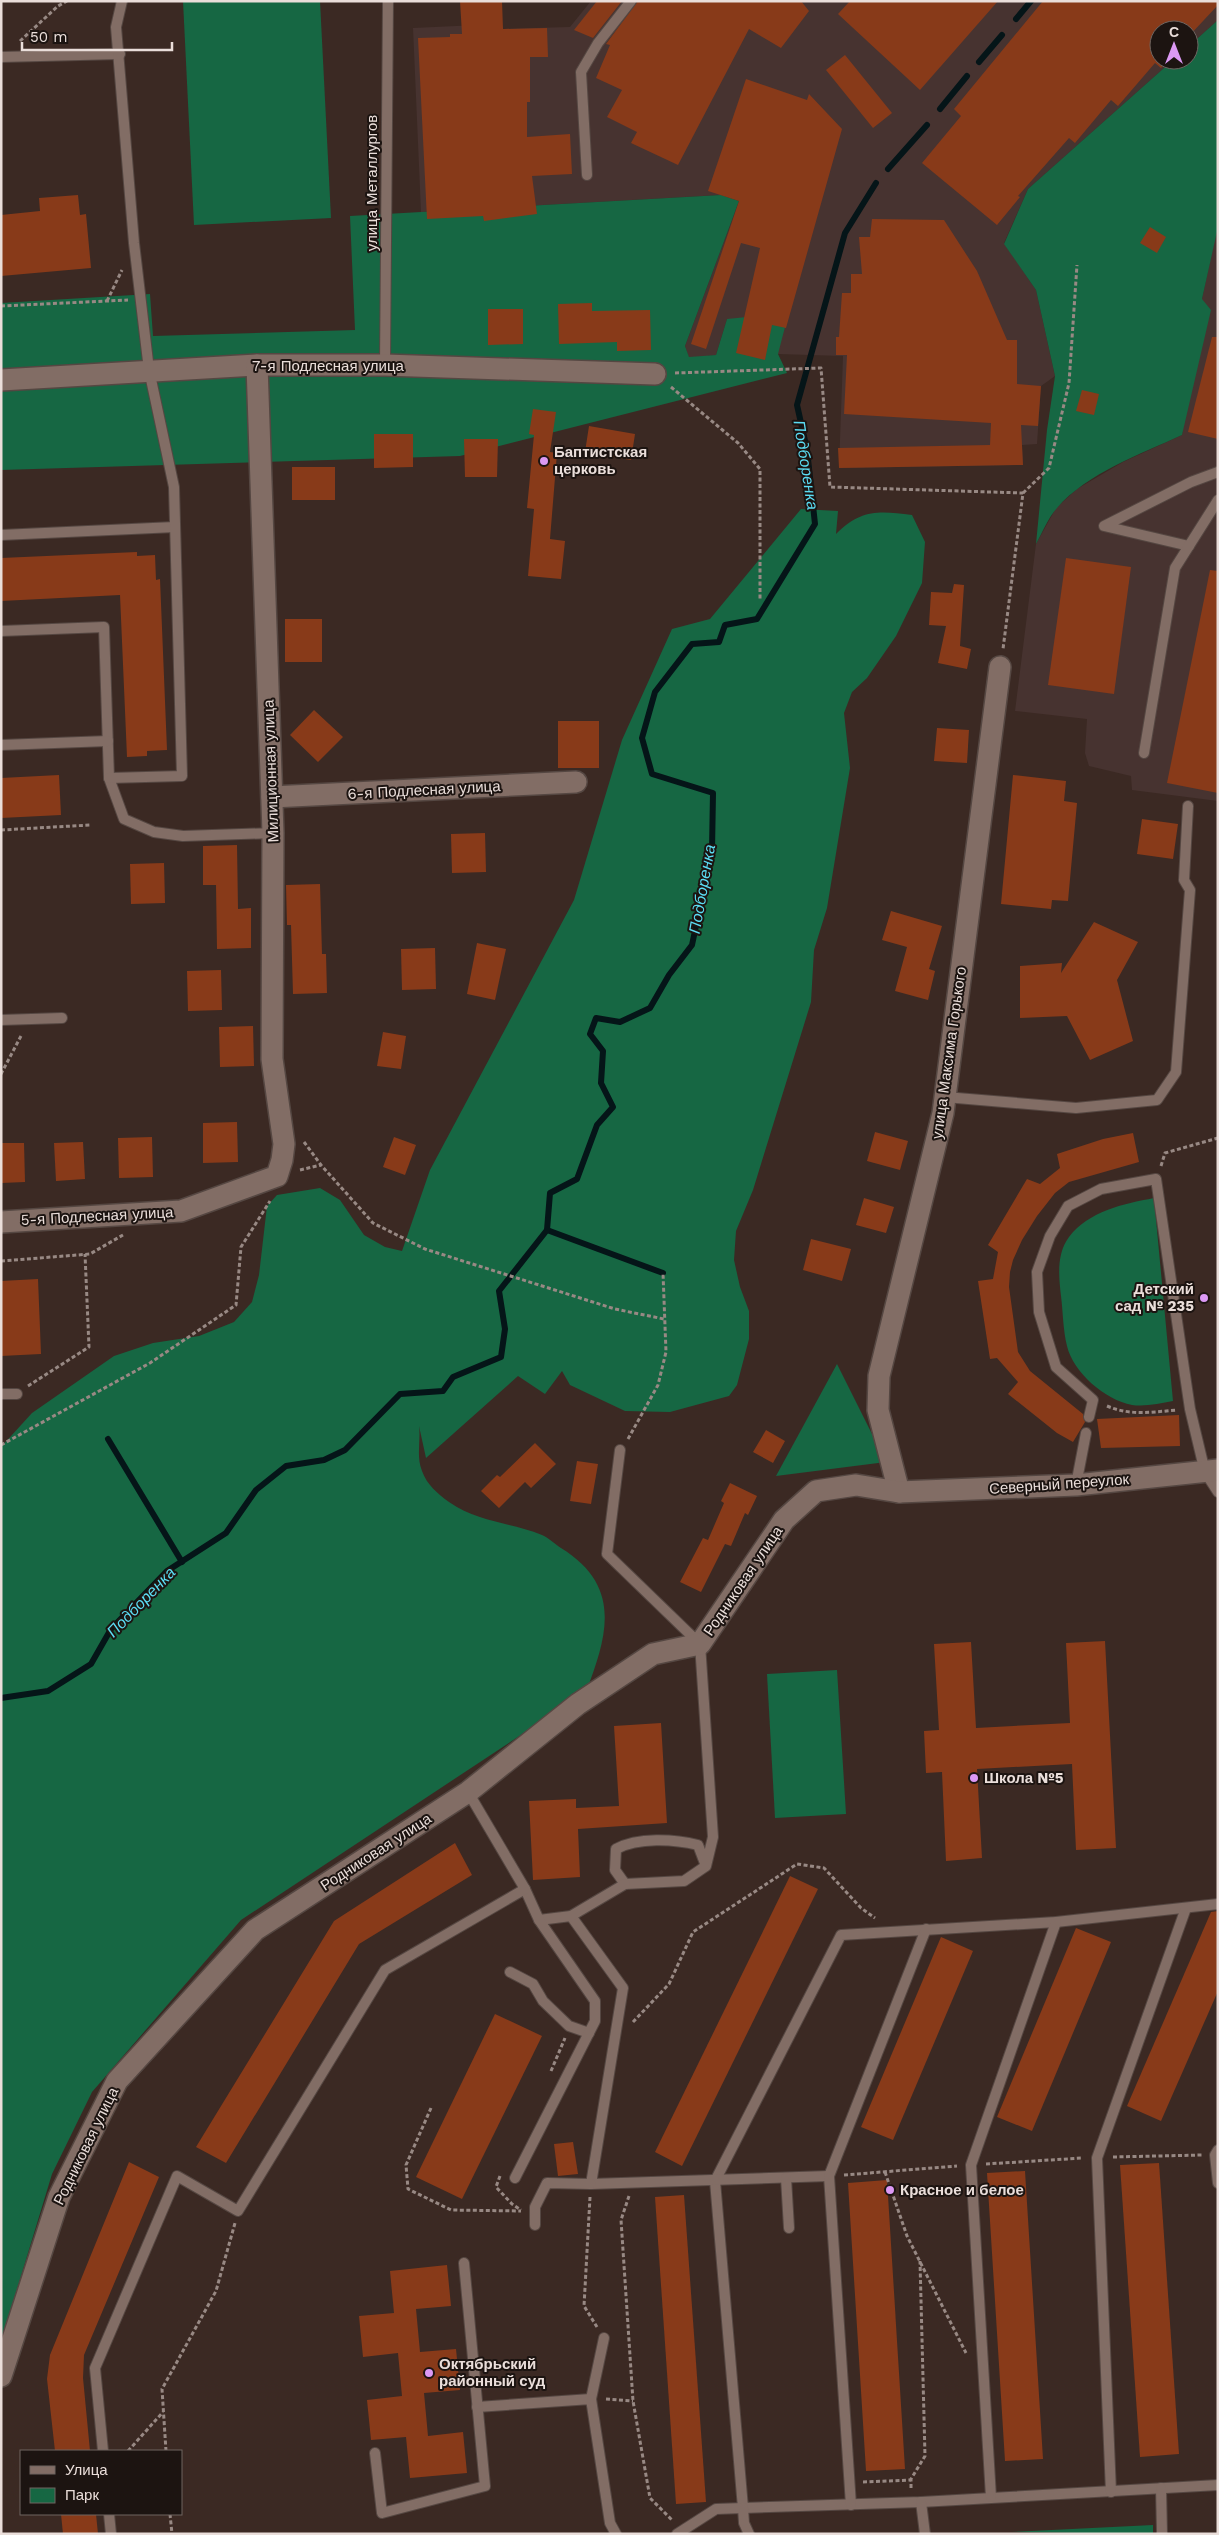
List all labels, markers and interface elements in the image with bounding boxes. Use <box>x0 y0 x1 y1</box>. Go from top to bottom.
scale bar <box>22 20 172 52</box>
north arrow <box>1149 20 1199 70</box>
text: С <box>1169 24 1179 40</box>
text: 50 m <box>30 28 67 46</box>
street label: улица Металлургов <box>363 115 381 251</box>
street label: 7-я Подлесная улица <box>252 357 405 375</box>
water label: Подборенка <box>790 419 822 511</box>
place label: Баптистская церковь <box>554 443 647 478</box>
marker: Баптистская церковь <box>538 455 550 467</box>
street label: Милиционная улица <box>259 699 282 843</box>
street label: 6-я Подлесная улица <box>347 777 502 803</box>
water label: Подборенка <box>685 843 719 935</box>
street label: улица Максима Горького <box>928 966 970 1140</box>
street label: 5-я Подлесная улица <box>20 1203 174 1229</box>
place label: Детский сад № 235 <box>1115 1280 1194 1315</box>
marker: Детский сад № 235 <box>1198 1292 1210 1304</box>
street label: Северный переулок <box>988 1470 1130 1498</box>
street label: Родниковая улица <box>700 1522 787 1639</box>
water label: Подборенка <box>103 1563 179 1641</box>
place label: Школа №5 <box>984 1769 1064 1787</box>
marker: Школа №5 <box>968 1772 980 1784</box>
street label: Родниковая улица <box>317 1809 435 1895</box>
street label: Родниковая улица <box>50 2084 123 2208</box>
place label: Красное и белое <box>900 2181 1024 2199</box>
marker: Красное и белое <box>884 2184 896 2196</box>
place label: Октябрьский районный суд <box>439 2355 546 2390</box>
marker: Октябрьский районный суд <box>423 2367 435 2379</box>
legend <box>20 2450 182 2515</box>
text: Улица <box>65 2461 108 2479</box>
text: Парк <box>65 2486 99 2504</box>

